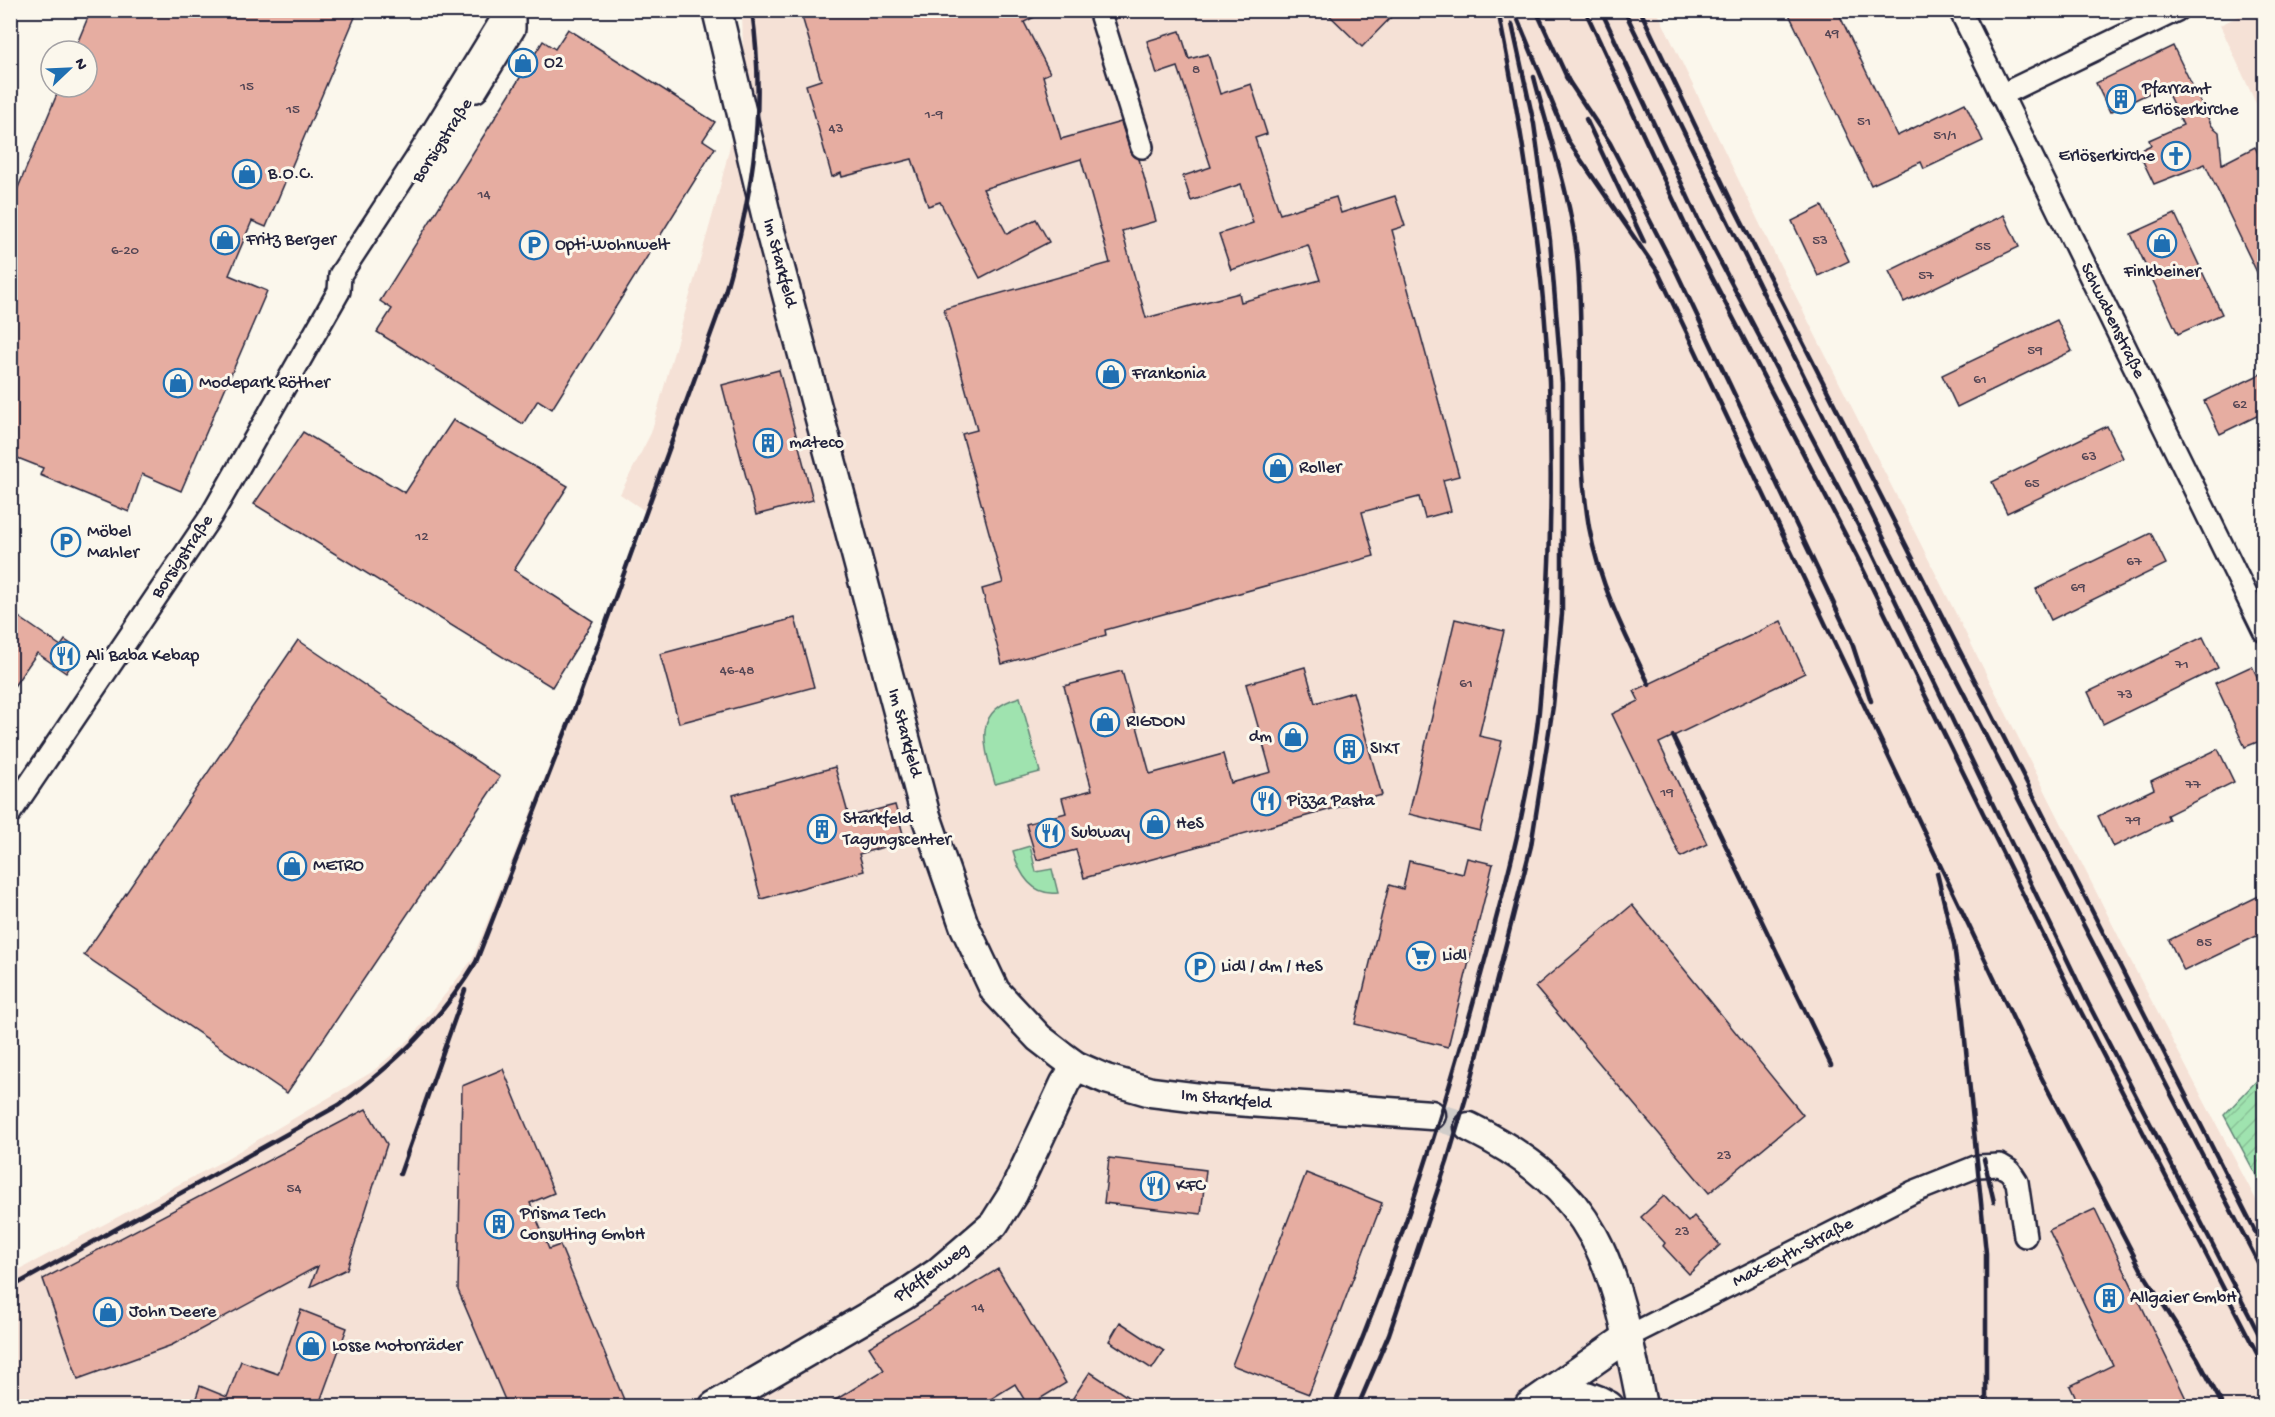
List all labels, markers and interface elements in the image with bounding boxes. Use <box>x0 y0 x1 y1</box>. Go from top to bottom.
house number: 49 <box>1825 25 1840 43</box>
north arrow <box>39 39 99 99</box>
shop icon: O2 <box>507 47 539 79</box>
place label: O2 <box>544 53 564 74</box>
text: N <box>69 56 91 74</box>
house number: 8 <box>1192 61 1200 79</box>
house number: 15 <box>239 78 254 96</box>
place label: Pfarramt Erlöserkirche <box>2141 79 2239 121</box>
building icon: Pfarramt Erlöserkirche <box>2105 83 2137 115</box>
street label: Borsigstraße <box>407 94 478 188</box>
house number: 15 <box>285 101 300 119</box>
house number: 1-9 <box>924 106 944 124</box>
house number: 51 <box>1857 113 1871 131</box>
house number: 43 <box>829 120 844 138</box>
house number: 51/1 <box>1933 127 1957 145</box>
church icon: Erlöserkirche <box>2160 140 2192 172</box>
place label: Erlöserkirche <box>2058 146 2156 167</box>
shop icon: B.O.C. <box>231 158 263 190</box>
place label: B.O.C. <box>267 164 315 185</box>
house number: 14 <box>476 186 491 204</box>
street label: Im Starkfeld <box>757 216 801 311</box>
shop icon: Fritz Berger <box>209 224 241 256</box>
shop icon: Finkbeiner <box>2146 227 2178 259</box>
parking icon: Opti-Wohnwelt <box>518 229 550 261</box>
place label: Fritz Berger <box>245 230 337 251</box>
house number: 53 <box>1812 232 1828 250</box>
place label: Opti-Wohnwelt <box>555 235 671 256</box>
house number: 55 <box>1975 238 1991 256</box>
house number: 6-20 <box>111 242 140 260</box>
street label: Schwabenstraße <box>2075 260 2149 383</box>
place label: Finkbeiner <box>2123 262 2202 283</box>
house number: 57 <box>1918 267 1935 285</box>
house number: 59 <box>2027 342 2043 360</box>
shop icon: Frankonia <box>1095 358 1127 390</box>
place label: Frankonia <box>1131 364 1207 385</box>
shop icon: Modepark Röther <box>162 367 194 399</box>
house number: 61 <box>1973 371 1987 389</box>
place label: Modepark Röther <box>199 373 331 394</box>
house number: 62 <box>2233 396 2247 414</box>
building icon: mateco <box>752 427 784 459</box>
place label: mateco <box>789 433 844 454</box>
house number: 63 <box>2081 448 2097 466</box>
shop icon: Roller <box>1262 452 1294 484</box>
place label: Roller <box>1299 458 1343 479</box>
house number: 65 <box>2024 475 2040 493</box>
street label: Borsigstraße <box>147 511 219 604</box>
place label: Möbel Mahler <box>87 522 140 564</box>
parking icon: Möbel Mahler <box>50 526 82 558</box>
house number: 12 <box>414 528 429 546</box>
house number: 67 <box>2126 553 2143 571</box>
house number: 69 <box>2070 579 2086 597</box>
restaurant icon: Ali Baba Kebap <box>49 640 81 672</box>
place label: Ali Baba Kebap <box>86 646 199 667</box>
house number: 71 <box>2174 656 2189 674</box>
house number: 46-48 <box>720 662 754 680</box>
house number: 61 <box>1459 675 1473 693</box>
street label: Im Starkfeld <box>882 686 926 781</box>
house number: 73 <box>2116 686 2133 704</box>
shop icon: RIGDON <box>1089 706 1121 738</box>
place label: RIGDON <box>1126 712 1185 733</box>
shop icon: dm <box>1277 721 1309 753</box>
place label: dm <box>1249 727 1272 748</box>
building icon: SIXT <box>1333 733 1365 765</box>
place label: SIXT <box>1370 739 1400 760</box>
house number: 77 <box>2184 776 2202 794</box>
house number: 19 <box>1659 784 1674 802</box>
restaurant icon: Pizza Pasta <box>1250 785 1282 817</box>
place label: Pizza Pasta <box>1286 791 1376 812</box>
shop icon: HeS <box>1139 808 1171 840</box>
place label: Starkfeld Tagungscenter <box>842 809 953 851</box>
house number: 79 <box>2124 812 2141 830</box>
building icon: Starkfeld Tagungscenter <box>806 813 838 845</box>
place label: HeS <box>1176 814 1205 835</box>
restaurant icon: Subway <box>1034 817 1066 849</box>
place label: Subway <box>1071 823 1130 844</box>
shop icon: METRO <box>276 850 308 882</box>
place label: METRO <box>313 856 364 877</box>
house number: 85 <box>2196 934 2212 952</box>
supermarket icon: Lidl <box>1405 940 1437 972</box>
place label: Lidl <box>1442 946 1467 967</box>
parking icon: Lidl / dm / HeS <box>1184 951 1216 983</box>
place label: Lidl / dm / HeS <box>1221 957 1324 978</box>
street label: Im Starkfeld <box>1180 1085 1274 1115</box>
house number: 23 <box>1716 1147 1732 1165</box>
restaurant icon: KFC <box>1139 1170 1171 1202</box>
place label: KFC <box>1176 1176 1206 1197</box>
house number: 54 <box>287 1180 302 1198</box>
place label: Prisma Tech Consulting GmbH <box>519 1204 646 1246</box>
building icon: Prisma Tech Consulting GmbH <box>483 1208 515 1240</box>
street label: Max-Eyth-Straße <box>1729 1213 1857 1292</box>
house number: 23 <box>1674 1223 1690 1241</box>
street label: Pfaffenweg <box>890 1239 974 1308</box>
building icon: Allgaier GmbH <box>2093 1282 2125 1314</box>
place label: Allgaier GmbH <box>2130 1288 2237 1309</box>
shop icon: John Deere <box>92 1296 124 1328</box>
house number: 14 <box>970 1299 985 1317</box>
place label: John Deere <box>129 1302 217 1323</box>
shop icon: Losse Motorräder <box>295 1330 327 1362</box>
place label: Losse Motorräder <box>332 1336 464 1357</box>

